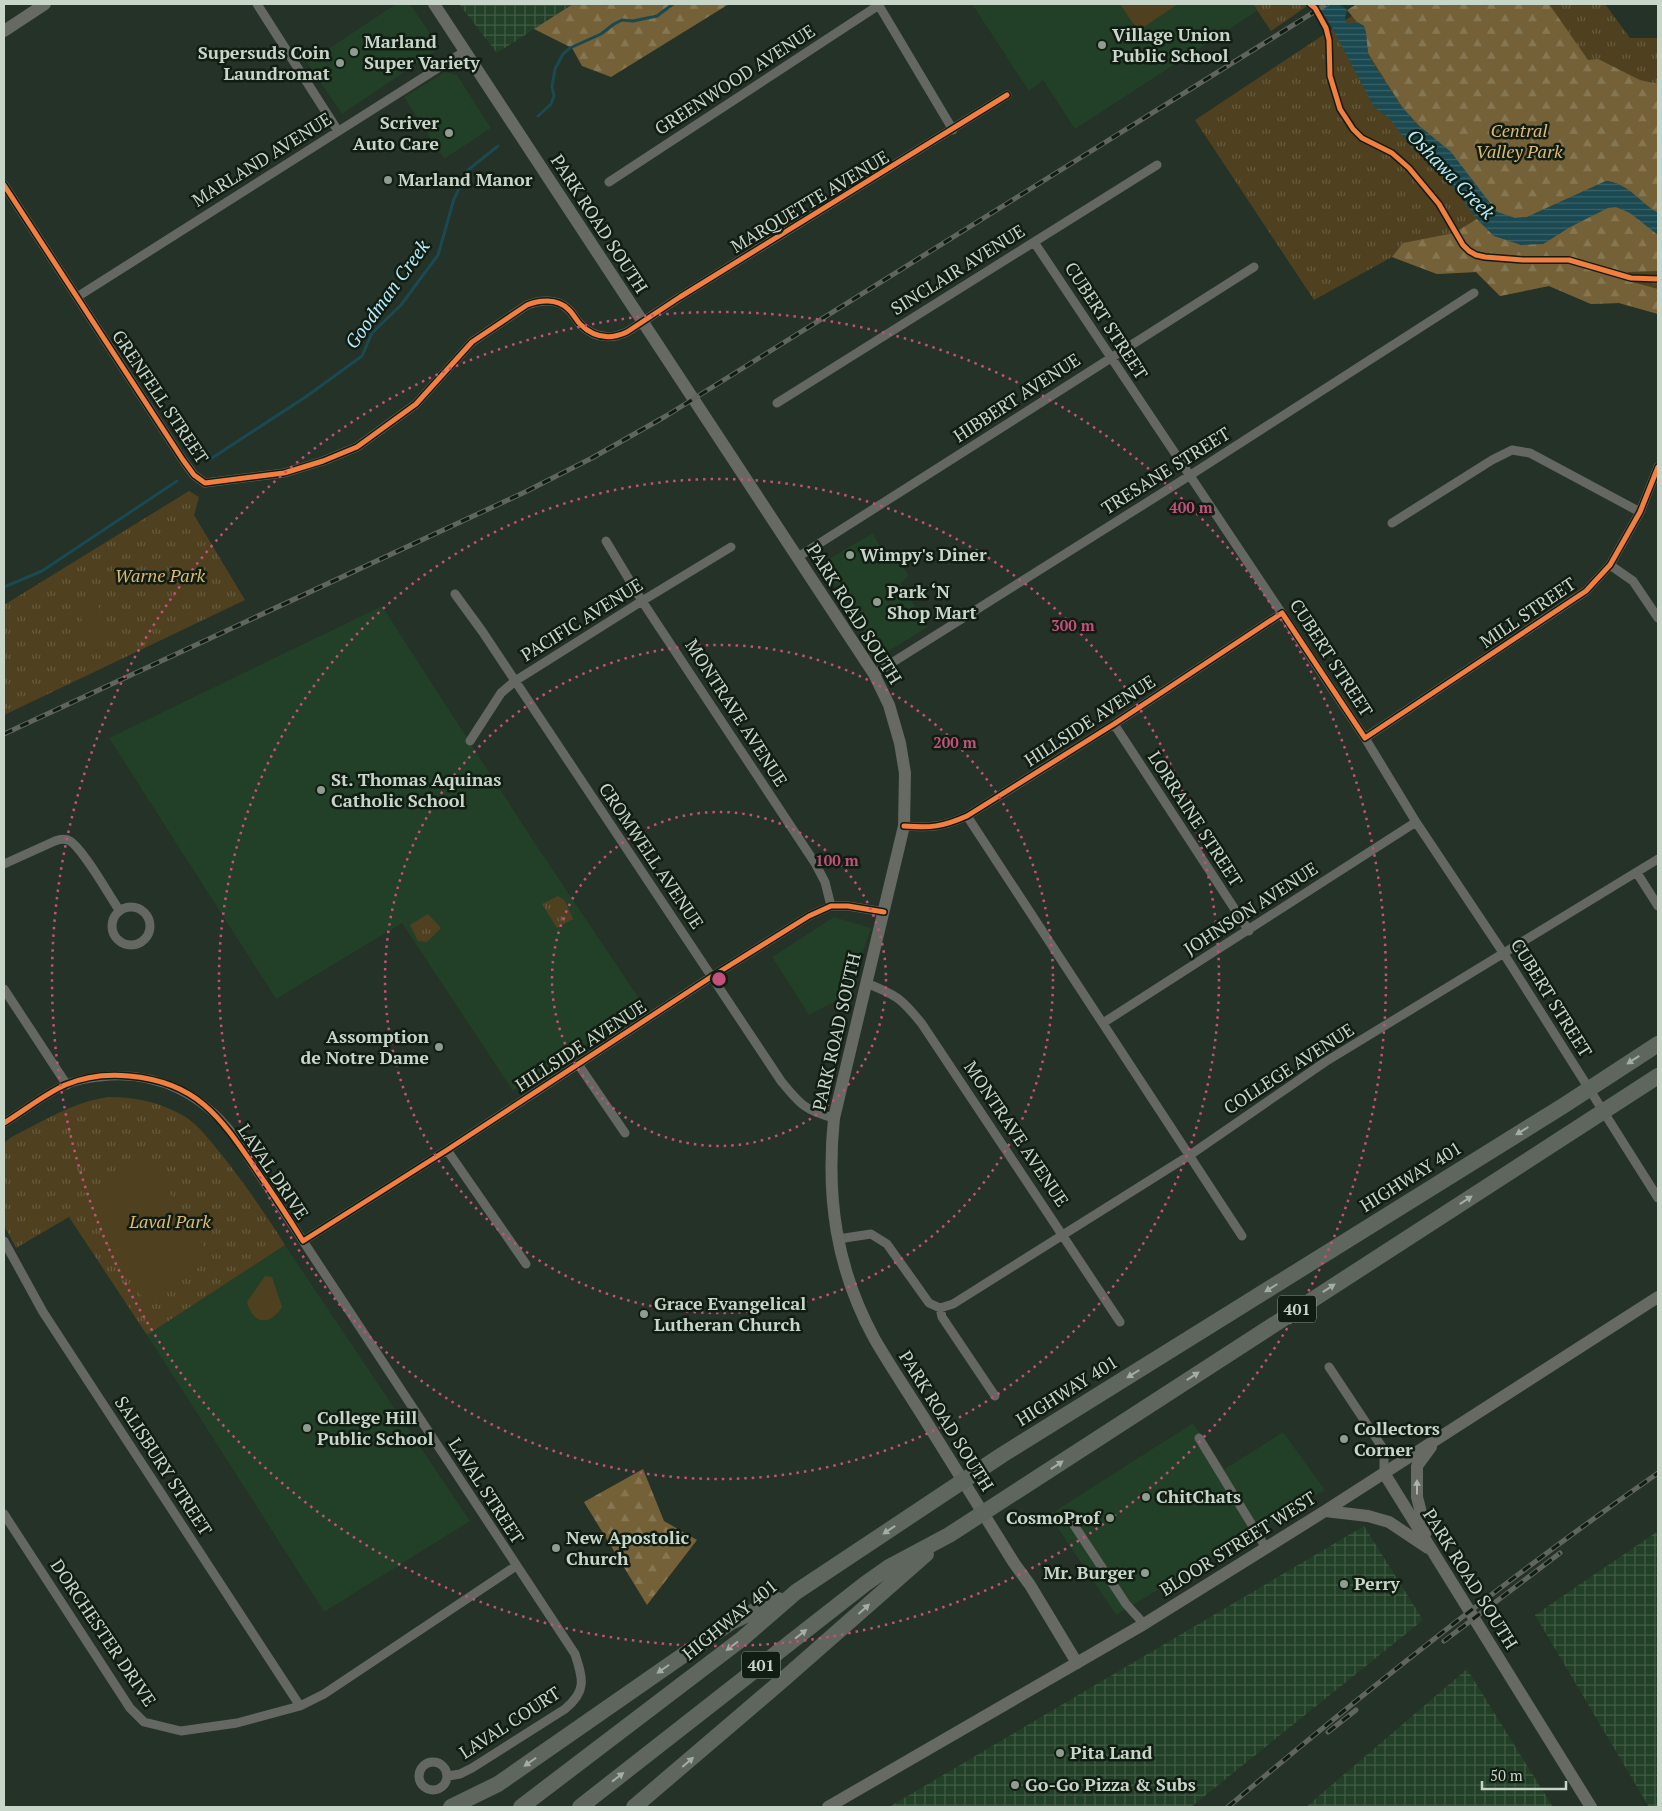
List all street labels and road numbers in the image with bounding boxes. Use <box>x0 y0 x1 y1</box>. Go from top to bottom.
street label: GREENWOOD AVENUE <box>650 18 819 140</box>
street label: MARLAND AVENUE <box>187 106 336 212</box>
street label: MARQUETTE AVENUE <box>726 144 893 258</box>
street label: PARK ROAD SOUTH <box>546 149 654 298</box>
street label: SINCLAIR AVENUE <box>886 218 1029 320</box>
street label: CUBERT STREET <box>1060 257 1154 384</box>
street label: GRENFELL STREET <box>107 325 214 468</box>
street label: HIBBERT AVENUE <box>948 347 1085 447</box>
street label: TRESANE STREET <box>1097 421 1234 519</box>
street label: PARK ROAD SOUTH <box>802 539 908 688</box>
street label: MILL STREET <box>1475 571 1580 653</box>
street label: PACIFIC AVENUE <box>516 572 647 666</box>
street label: CUBERT STREET <box>1285 594 1379 721</box>
street label: MONTRAVE AVENUE <box>680 634 793 791</box>
street label: HILLSIDE AVENUE <box>1019 669 1159 771</box>
street label: LORRAINE STREET <box>1143 746 1249 891</box>
street label: CROMWELL AVENUE <box>594 778 710 933</box>
street label: JOHNSON AVENUE <box>1179 856 1322 960</box>
street label: CUBERT STREET <box>1506 934 1598 1061</box>
street label: PARK ROAD SOUTH <box>806 951 866 1113</box>
street label: HILLSIDE AVENUE <box>510 994 650 1096</box>
street label: COLLEGE AVENUE <box>1219 1017 1358 1119</box>
street label: MONTRAVE AVENUE <box>959 1056 1075 1211</box>
street label: LAVAL DRIVE <box>233 1119 315 1224</box>
street label: HIGHWAY 401 <box>1355 1135 1466 1217</box>
road number: 401 <box>1278 1296 1316 1322</box>
street label: PARK ROAD SOUTH <box>894 1346 1000 1495</box>
street label: HIGHWAY 401 <box>1011 1349 1122 1431</box>
street label: SALISBURY STREET <box>110 1391 218 1540</box>
street label: LAVAL STREET <box>444 1433 530 1548</box>
street label: BLOOR STREET WEST <box>1155 1485 1320 1601</box>
street label: PARK ROAD SOUTH <box>1418 1504 1524 1653</box>
street label: DORCHESTER DRIVE <box>46 1554 162 1711</box>
street label: HIGHWAY 401 <box>678 1575 782 1665</box>
road number: 401 <box>742 1652 780 1678</box>
street label: LAVAL COURT <box>454 1681 564 1764</box>

